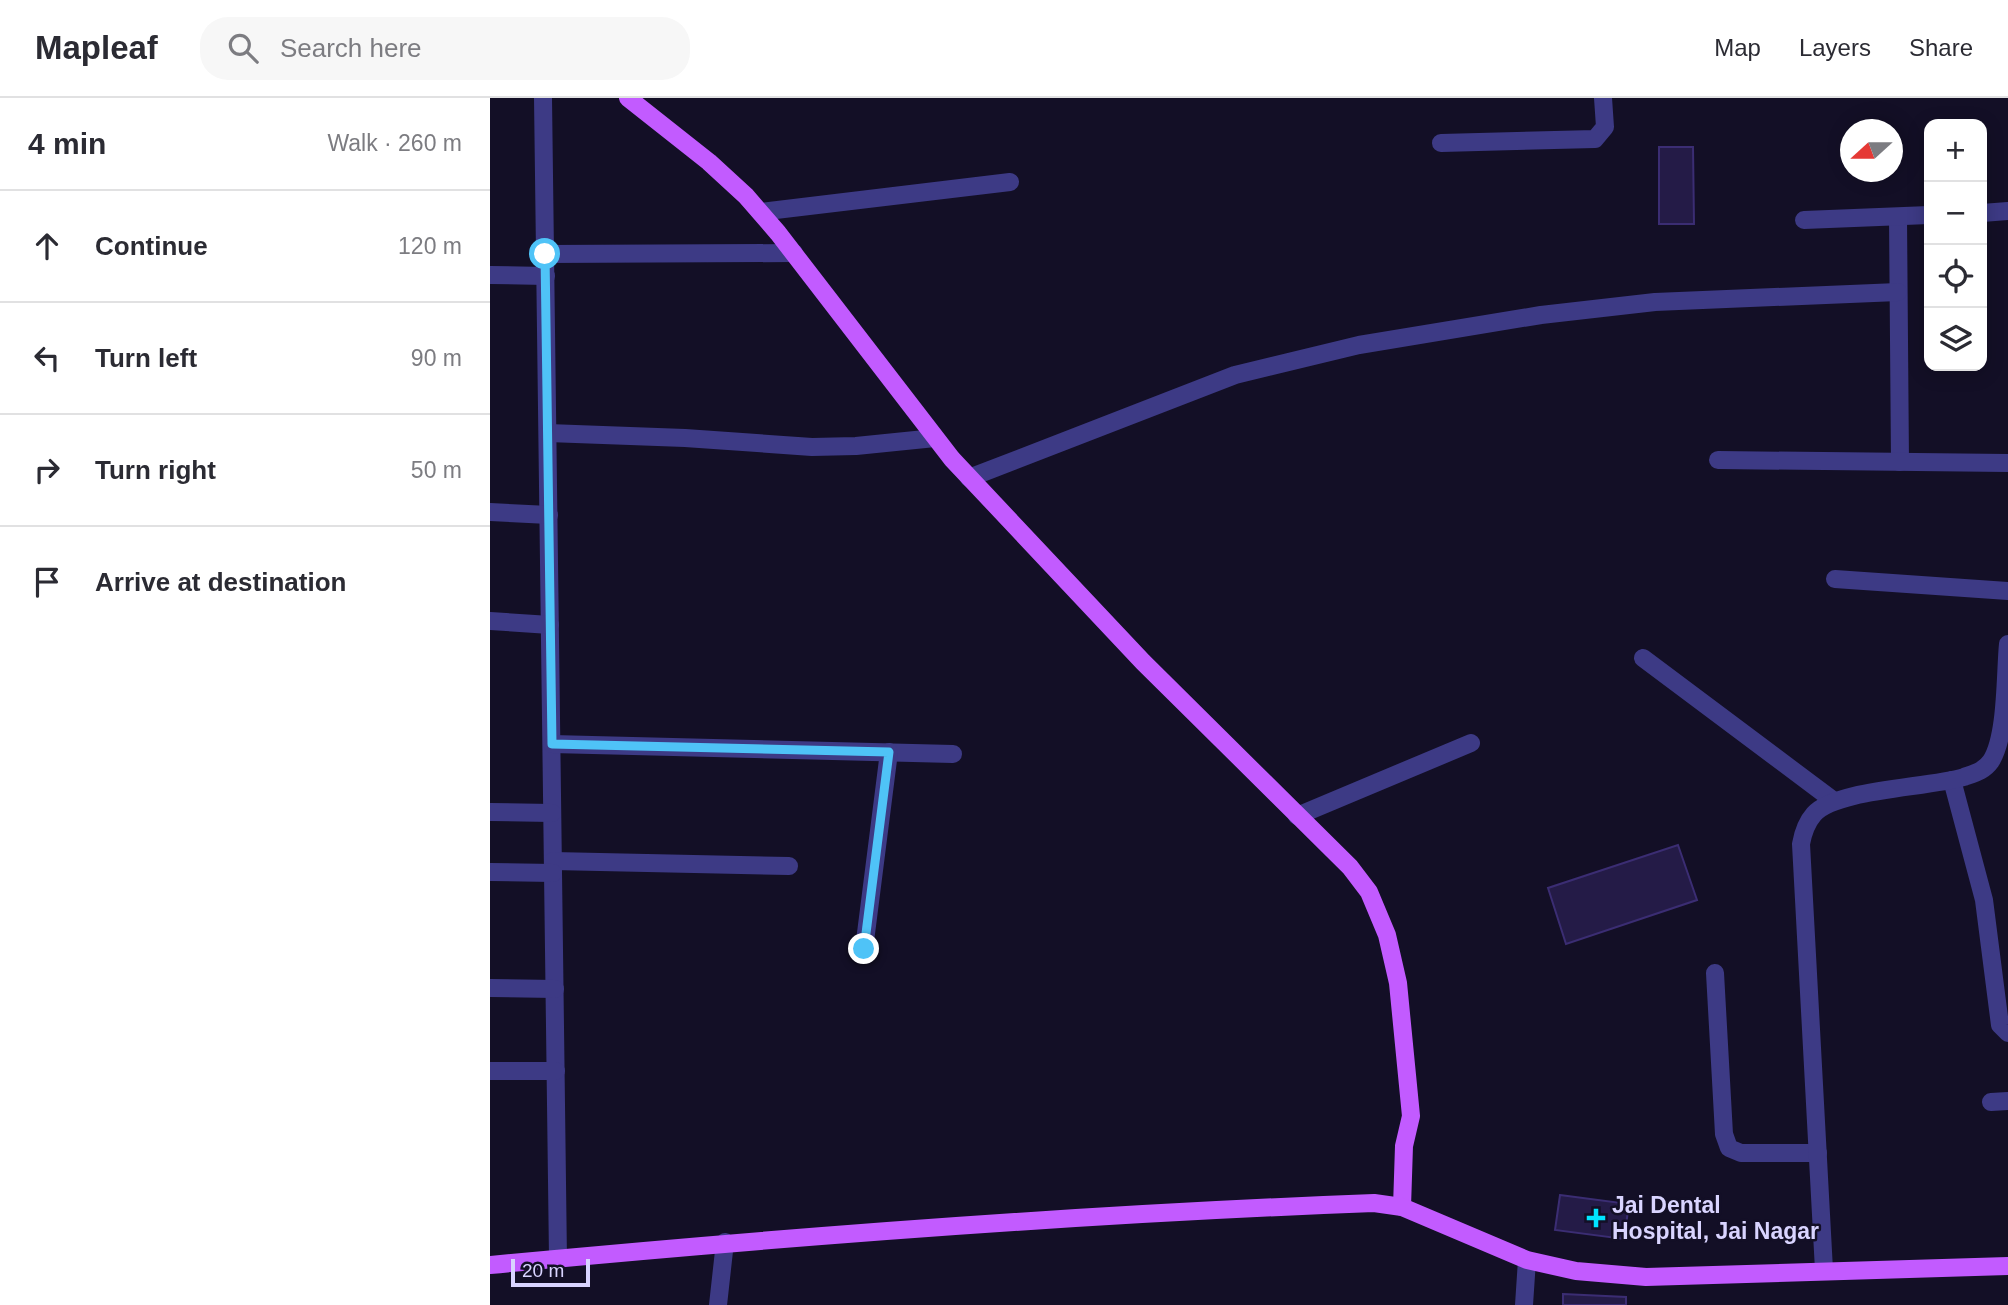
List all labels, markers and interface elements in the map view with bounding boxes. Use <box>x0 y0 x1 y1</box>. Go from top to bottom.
search box <box>200 17 690 80</box>
text: Mapleaf <box>35 29 158 66</box>
icon: search <box>224 29 262 67</box>
text: Search here <box>280 33 422 63</box>
text: Map <box>1714 34 1761 61</box>
text: Layers <box>1799 34 1871 61</box>
text: Share <box>1909 34 1973 61</box>
north arrow <box>1840 119 1903 182</box>
map controls <box>1924 119 1987 371</box>
button: + <box>1924 119 1987 182</box>
text: 4 min <box>28 127 106 160</box>
text: Walk · 260 m <box>327 130 462 156</box>
button: − <box>1924 182 1987 245</box>
icon: ahead <box>28 227 66 265</box>
text: Continue <box>95 231 208 261</box>
text: 120 m <box>398 233 462 259</box>
route start <box>529 238 560 269</box>
button: locate <box>1924 245 1987 308</box>
button: layers <box>1924 308 1987 371</box>
icon: left <box>28 339 66 377</box>
text: Turn left <box>95 343 197 373</box>
text: 90 m <box>411 345 462 371</box>
icon: right <box>28 451 66 489</box>
text: Turn right <box>95 455 216 485</box>
text: 50 m <box>411 457 462 483</box>
icon: arrive <box>28 563 66 601</box>
text: Arrive at destination <box>95 567 346 597</box>
route end <box>848 933 879 964</box>
place label: Jai Dental Hospital, Jai Nagar <box>1612 1192 1819 1244</box>
marker: Jai Dental Hospital, Jai Nagar <box>1586 1208 1606 1228</box>
scale bar <box>511 1256 590 1288</box>
text: 20 m <box>522 1260 564 1281</box>

